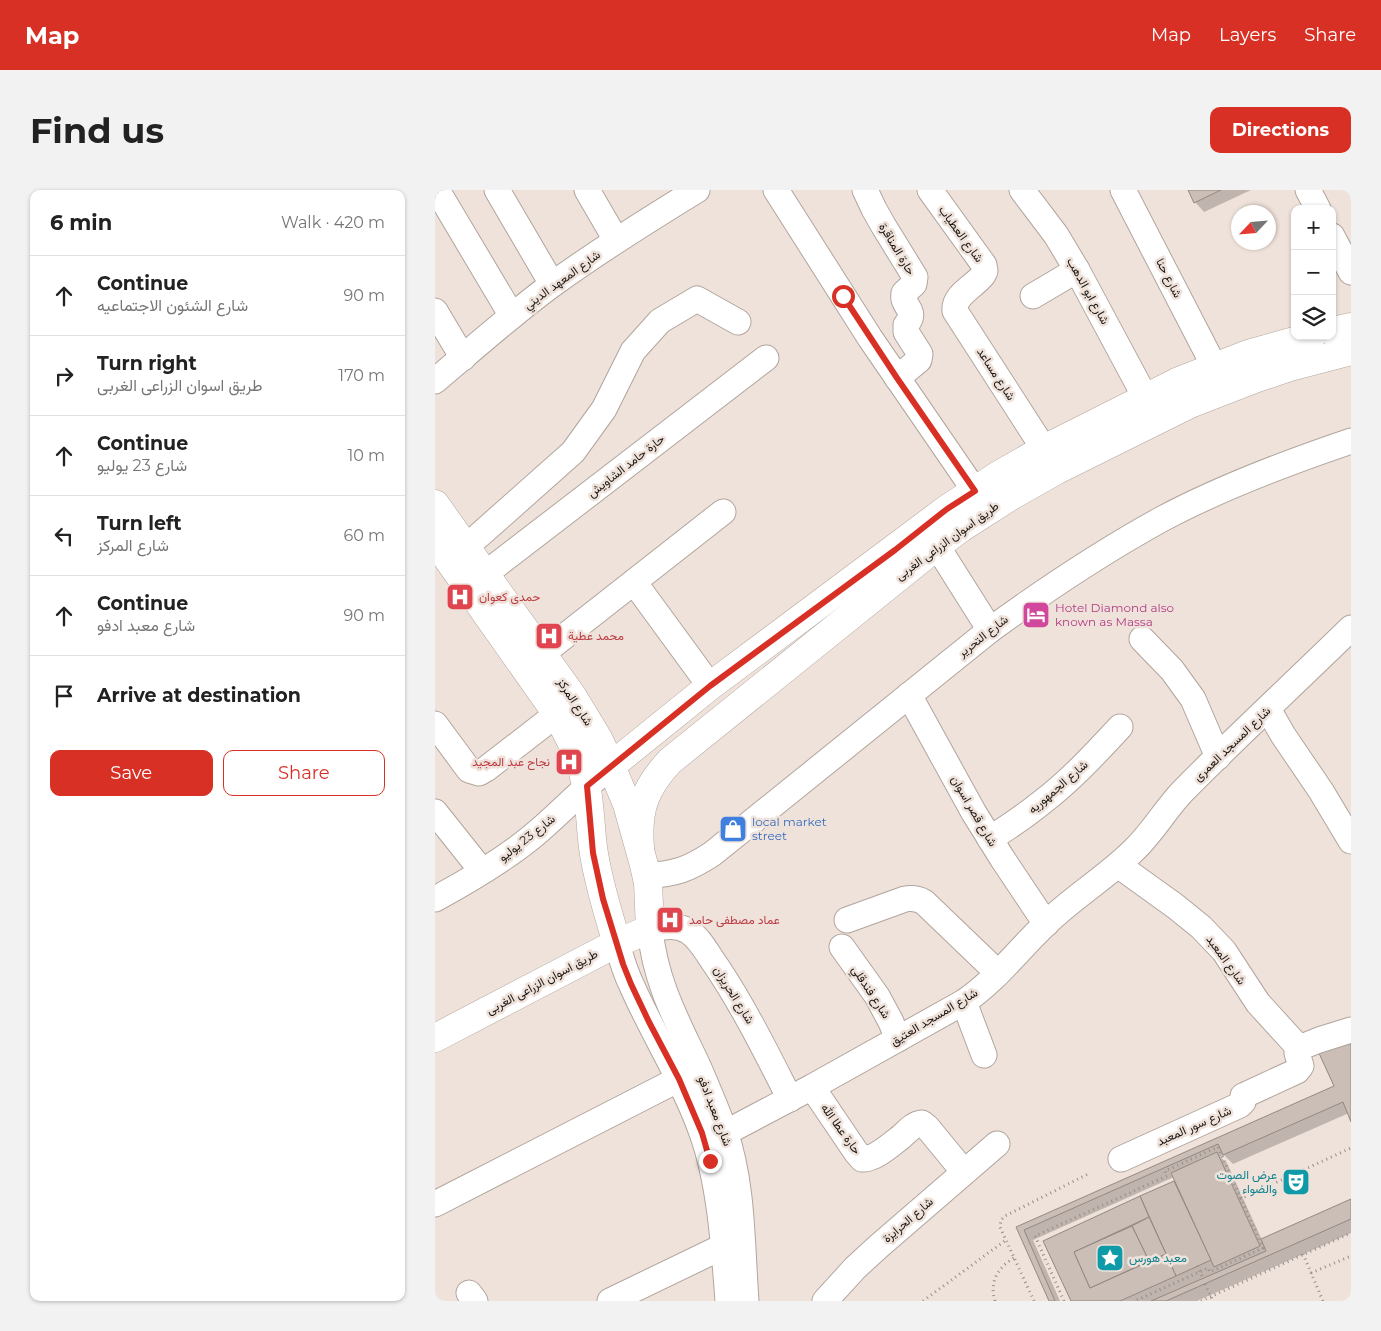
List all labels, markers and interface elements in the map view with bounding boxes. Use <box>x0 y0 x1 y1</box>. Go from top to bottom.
text: Map <box>25 21 79 50</box>
text: Map <box>1151 24 1191 46</box>
text: Layers <box>1219 24 1276 46</box>
text: Share <box>1304 24 1356 46</box>
button: Directions <box>1210 107 1351 153</box>
text: Find us <box>30 109 164 152</box>
street label: شارع العطياب <box>934 202 987 266</box>
north arrow <box>1231 205 1276 250</box>
map controls <box>1291 205 1336 340</box>
button: + <box>1291 205 1336 250</box>
text: 6 min <box>50 210 112 235</box>
text: Walk · 420 m <box>281 213 385 232</box>
street label: حارة المناقرة <box>875 220 919 278</box>
street label: شارع المعهد الديني <box>521 247 605 315</box>
button: − <box>1291 250 1336 295</box>
street label: شارع ابو الدهب <box>1062 255 1113 328</box>
street label: شارع حنا <box>1151 255 1186 301</box>
text: Continue <box>97 272 188 295</box>
icon: ahead <box>50 282 78 310</box>
route start <box>832 285 855 308</box>
text: 90 m <box>343 286 385 305</box>
button: layers <box>1291 295 1336 340</box>
text: شارع الشئون الاجتماعيه <box>97 296 248 315</box>
street label: شارع مساعد <box>972 345 1019 404</box>
text: Turn right <box>97 352 197 375</box>
icon: right <box>50 362 78 390</box>
text: 170 m <box>338 366 385 385</box>
text: طريق اسوان الزراعى الغربى <box>97 376 262 395</box>
street label: حارة حامد الشاويش <box>584 431 668 501</box>
text: Continue <box>97 432 188 455</box>
icon: ahead <box>50 442 78 470</box>
text: 10 m <box>347 446 385 465</box>
text: شارع 23 يوليو <box>97 456 187 475</box>
street label: طريق اسوان الزراعى الغربى <box>892 498 1002 584</box>
text: Turn left <box>97 512 182 535</box>
icon: left <box>50 522 78 550</box>
text: 60 m <box>343 526 385 545</box>
text: شارع المركز <box>97 536 169 555</box>
hospital icon: حمدى كعوان <box>445 582 475 612</box>
place label: حمدى كعوان <box>479 589 540 605</box>
text: Continue <box>97 592 188 615</box>
hotel icon: Hotel Diamond also known as Massa <box>1021 600 1051 630</box>
place label: Hotel Diamond also known as Massa <box>1055 600 1174 629</box>
icon: ahead <box>50 602 78 630</box>
text: 90 m <box>343 606 385 625</box>
street label: شارع التحرير <box>954 611 1012 662</box>
text: شارع معبد ادفو <box>97 616 195 635</box>
hospital icon: محمد عطية <box>534 621 564 651</box>
place label: محمد عطية <box>568 628 624 643</box>
street label: شارع المركز <box>552 674 596 729</box>
icon: arrive <box>50 682 78 710</box>
text: Arrive at destination <box>97 684 301 707</box>
street label: شارع المسجد العمرى <box>1190 703 1275 786</box>
hospital icon: نجاح عبد المجيد <box>554 747 584 777</box>
button: Save <box>50 750 213 796</box>
button: Share <box>223 750 385 796</box>
place label: نجاح عبد المجيد <box>472 754 550 771</box>
street label: شارع الجمهوريه <box>1025 757 1092 818</box>
street label: شارع قصر اسوان <box>946 773 1001 850</box>
street label: شارع 23 يوليو <box>495 811 559 866</box>
shop icon: local market street <box>718 814 748 844</box>
place label: local market street <box>752 814 827 843</box>
hospital icon: عماد مصطفى حامد <box>655 905 685 935</box>
place label: عماد مصطفى حامد <box>689 912 780 928</box>
street label: شارع المعبد <box>1202 932 1249 989</box>
street label: طريق اسوان الزراعى الغربى <box>483 946 601 1018</box>
street label: شارع فندقلي <box>846 962 894 1023</box>
street label: شارع الحريزان <box>709 963 758 1027</box>
street label: شارع المسجد العتيق <box>887 985 981 1050</box>
street label: شارع معبد ادفو <box>693 1074 736 1149</box>
street label: حارة عطا الله <box>817 1100 865 1158</box>
street label: شارع سور المعبد <box>1154 1102 1234 1150</box>
route end <box>699 1150 722 1173</box>
place label: عرض الصوت والضواء <box>1217 1167 1277 1197</box>
theatre icon: عرض الصوت والضواء <box>1281 1167 1311 1197</box>
street label: شارع الحرايزة <box>879 1194 937 1247</box>
place icon: معبد هورس <box>1095 1243 1125 1273</box>
place label: معبد هورس <box>1129 1250 1187 1266</box>

